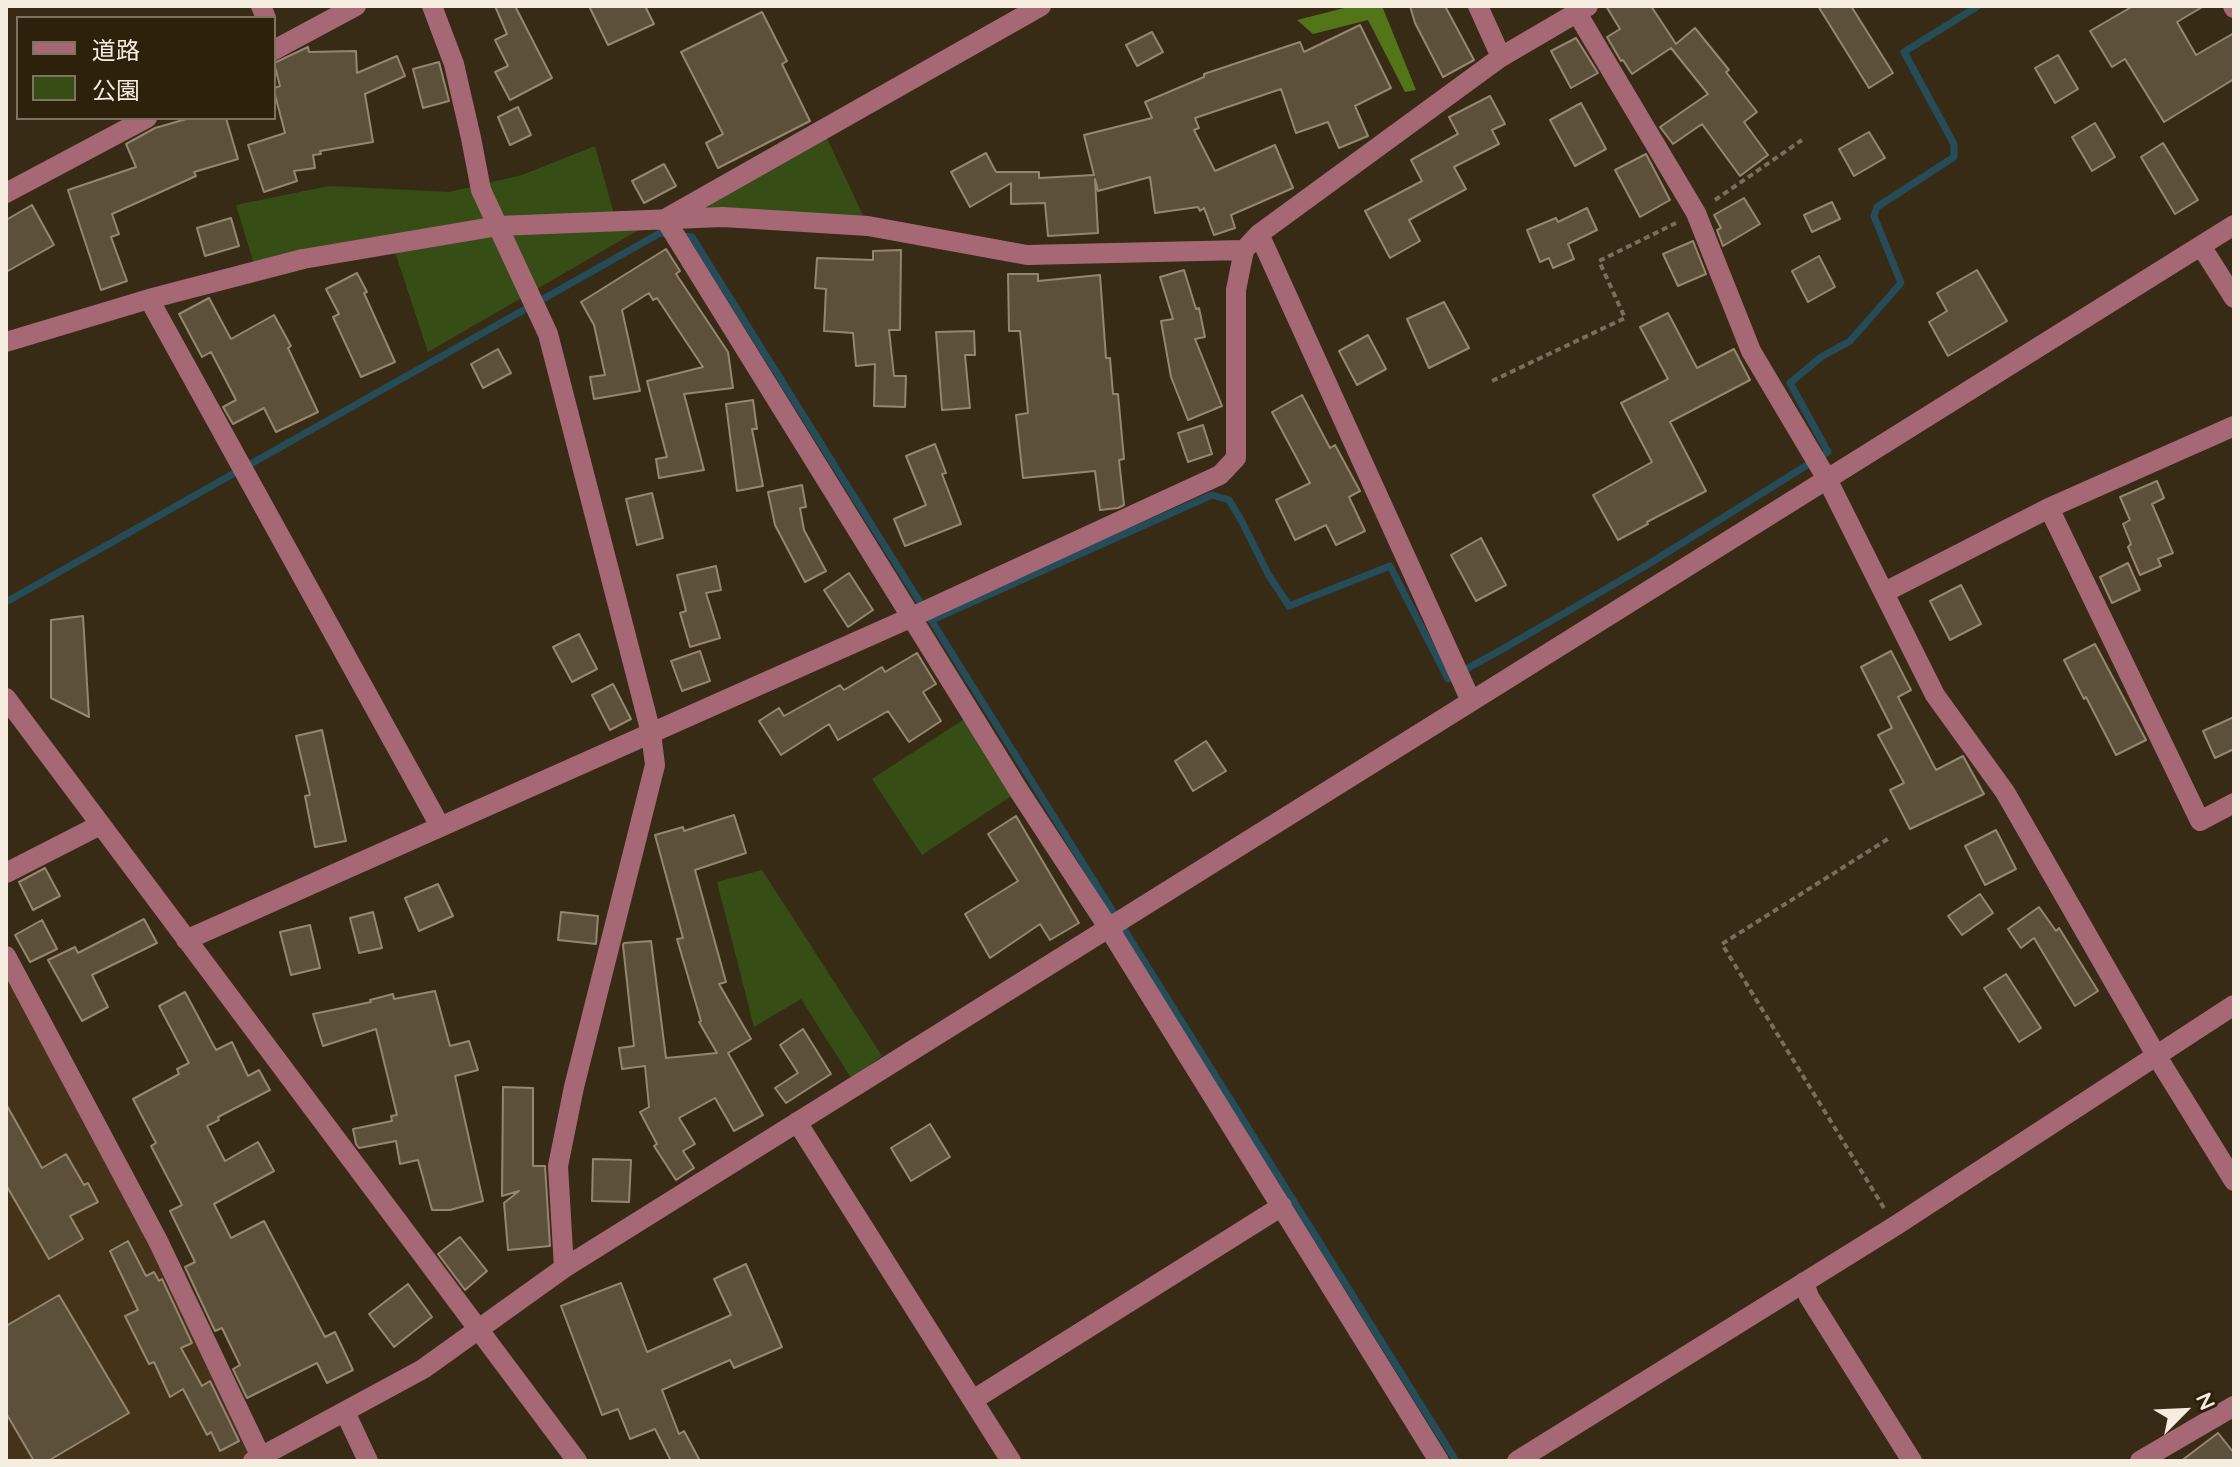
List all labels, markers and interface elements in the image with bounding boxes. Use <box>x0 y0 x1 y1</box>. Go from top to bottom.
legend <box>16 16 276 120</box>
text: 道路 <box>92 35 140 65</box>
text: 公園 <box>92 75 140 105</box>
north arrow <box>2144 1371 2224 1451</box>
text: N <box>2190 1388 2222 1414</box>

